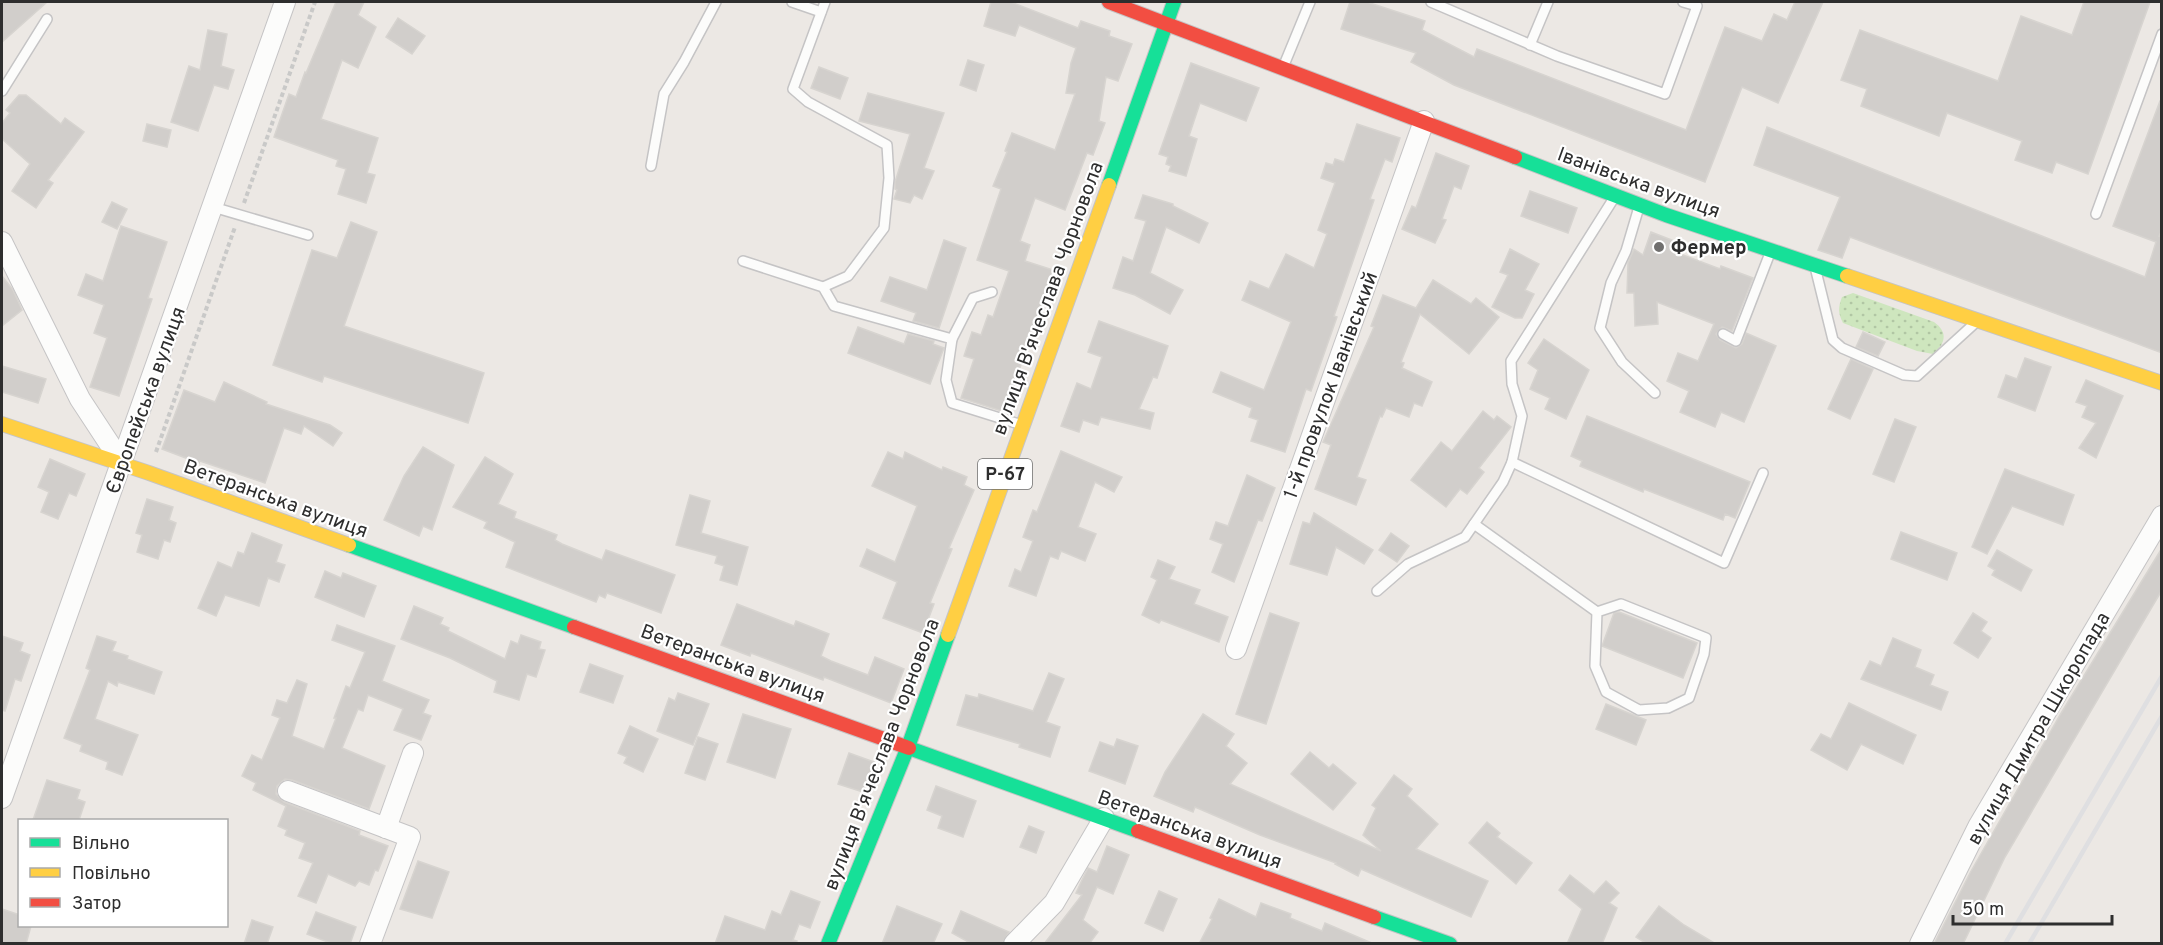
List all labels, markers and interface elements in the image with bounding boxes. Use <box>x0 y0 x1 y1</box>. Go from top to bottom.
street label: Іванівська вулиця <box>1553 142 1723 225</box>
street label: вулиця В'ячеслава Чорновола <box>987 158 1111 439</box>
place label: Фермер <box>1671 236 1747 262</box>
marker: Фермер <box>1652 240 1666 254</box>
street label: 1-й провулок Іванівський <box>1279 269 1385 503</box>
street label: Європейська вулиця <box>101 303 193 498</box>
street label: Ветеранська вулиця <box>180 454 371 545</box>
road number: Р-67 <box>978 459 1032 489</box>
street label: вулиця Дмитра Шкоропада <box>1962 608 2117 850</box>
street label: вулиця В'ячеслава Чорновола <box>819 615 947 894</box>
street label: Ветеранська вулиця <box>637 619 828 710</box>
street label: Ветеранська вулиця <box>1094 785 1285 876</box>
legend <box>18 819 228 927</box>
text: Вільно <box>72 833 130 856</box>
text: Повільно <box>72 863 151 886</box>
scale bar <box>1953 888 2112 926</box>
text: Затор <box>72 893 121 916</box>
text: 50 m <box>1962 899 2004 922</box>

